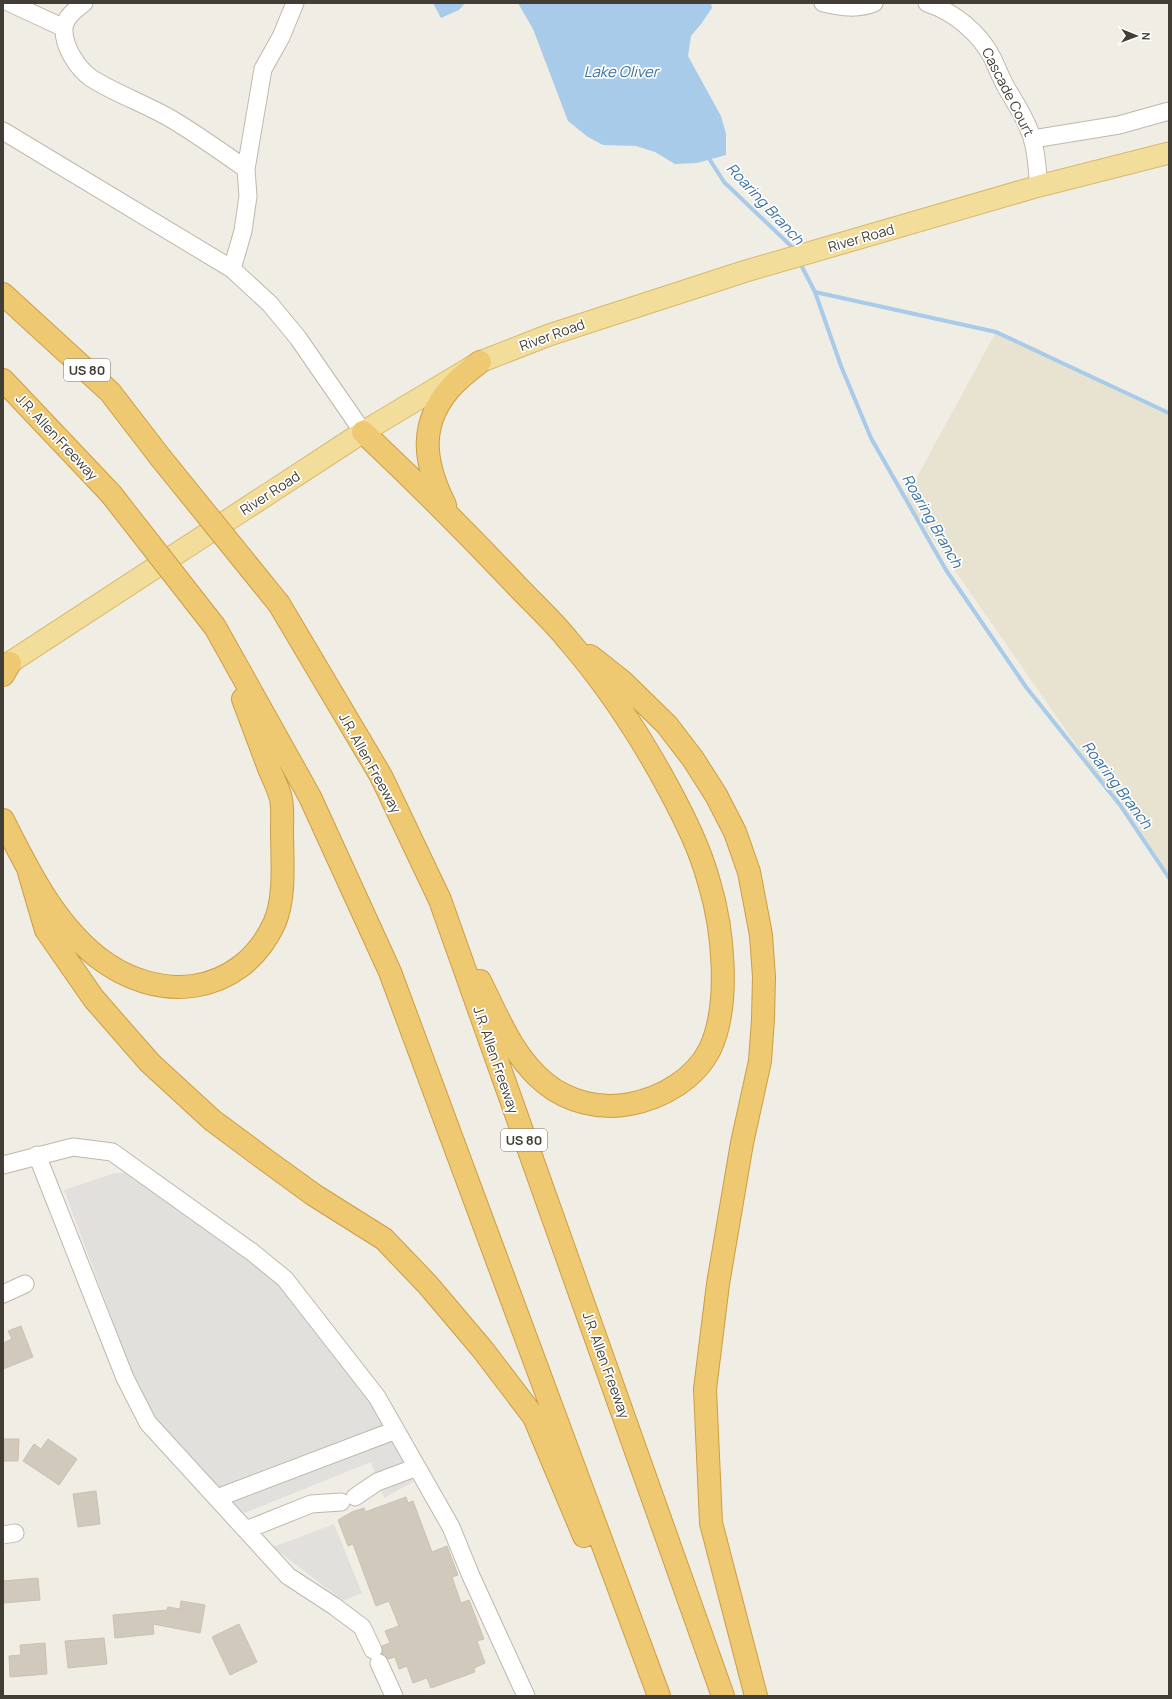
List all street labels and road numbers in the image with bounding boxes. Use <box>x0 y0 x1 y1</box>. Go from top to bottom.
street label: Cascade Court <box>978 44 1039 140</box>
street label: River Road <box>825 219 896 256</box>
street label: River Road <box>517 314 587 355</box>
road number: US 80 <box>64 359 110 381</box>
street label: J.R. Allen Freeway <box>12 389 103 485</box>
street label: River Road <box>236 466 303 519</box>
street label: J.R. Allen Freeway <box>335 709 406 817</box>
street label: J.R. Allen Freeway <box>469 1004 524 1117</box>
road number: US 80 <box>501 1129 547 1151</box>
street label: J.R. Allen Freeway <box>578 1309 635 1421</box>

